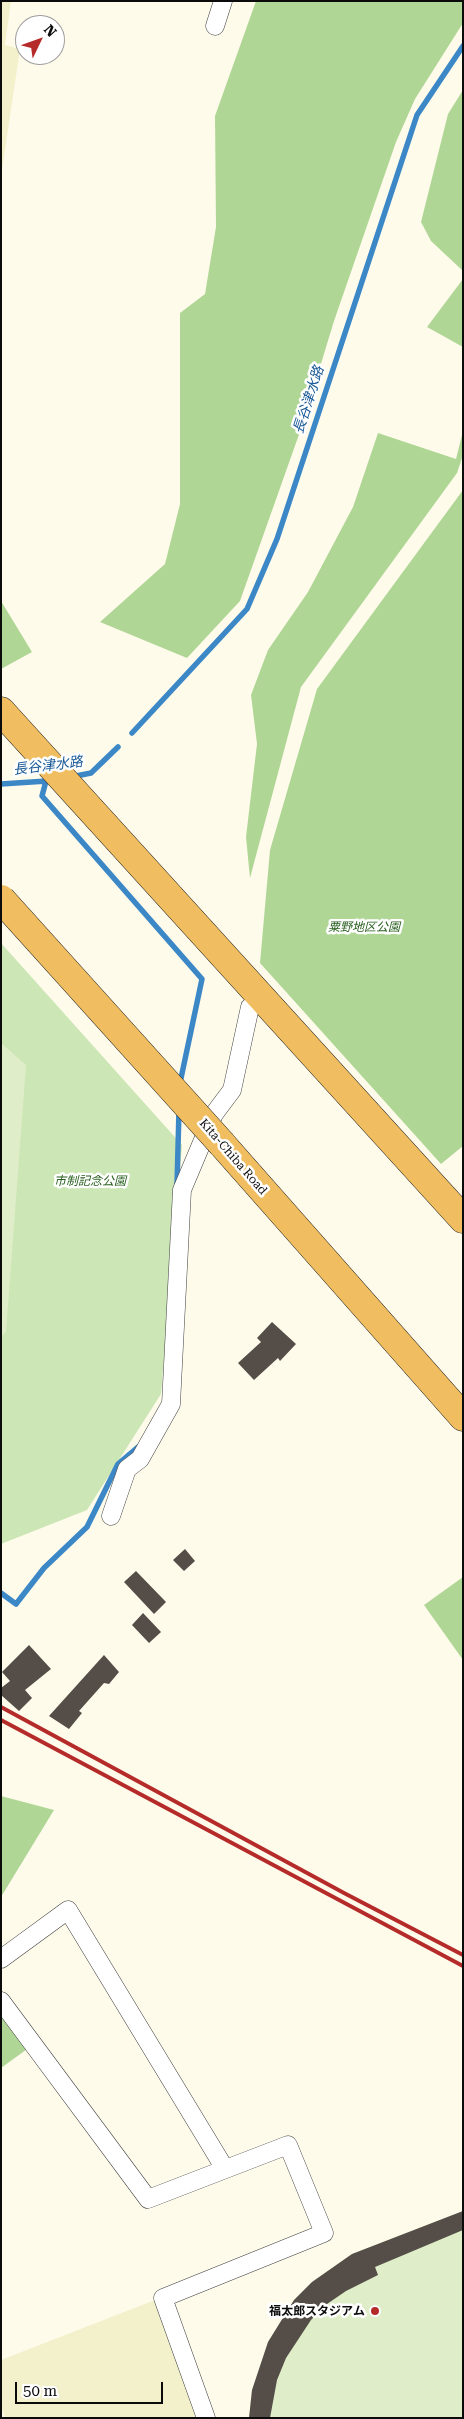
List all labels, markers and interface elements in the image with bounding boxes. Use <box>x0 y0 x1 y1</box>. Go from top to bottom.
north arrow <box>15 15 65 65</box>
text: N <box>41 21 60 40</box>
water label: 長谷津水路 <box>290 364 328 436</box>
water label: 長谷津水路 <box>12 753 84 779</box>
park label: 粟野地区公園 <box>328 920 400 934</box>
street label: Kita-Chiba Road <box>196 1116 270 1198</box>
park label: 市制記念公園 <box>54 1174 126 1188</box>
place label: 福太郎スタジアム <box>269 2304 365 2318</box>
marker: 福太郎スタジアム <box>369 2305 381 2317</box>
scale bar <box>18 2372 165 2404</box>
text: 50 m <box>23 2382 57 2400</box>

